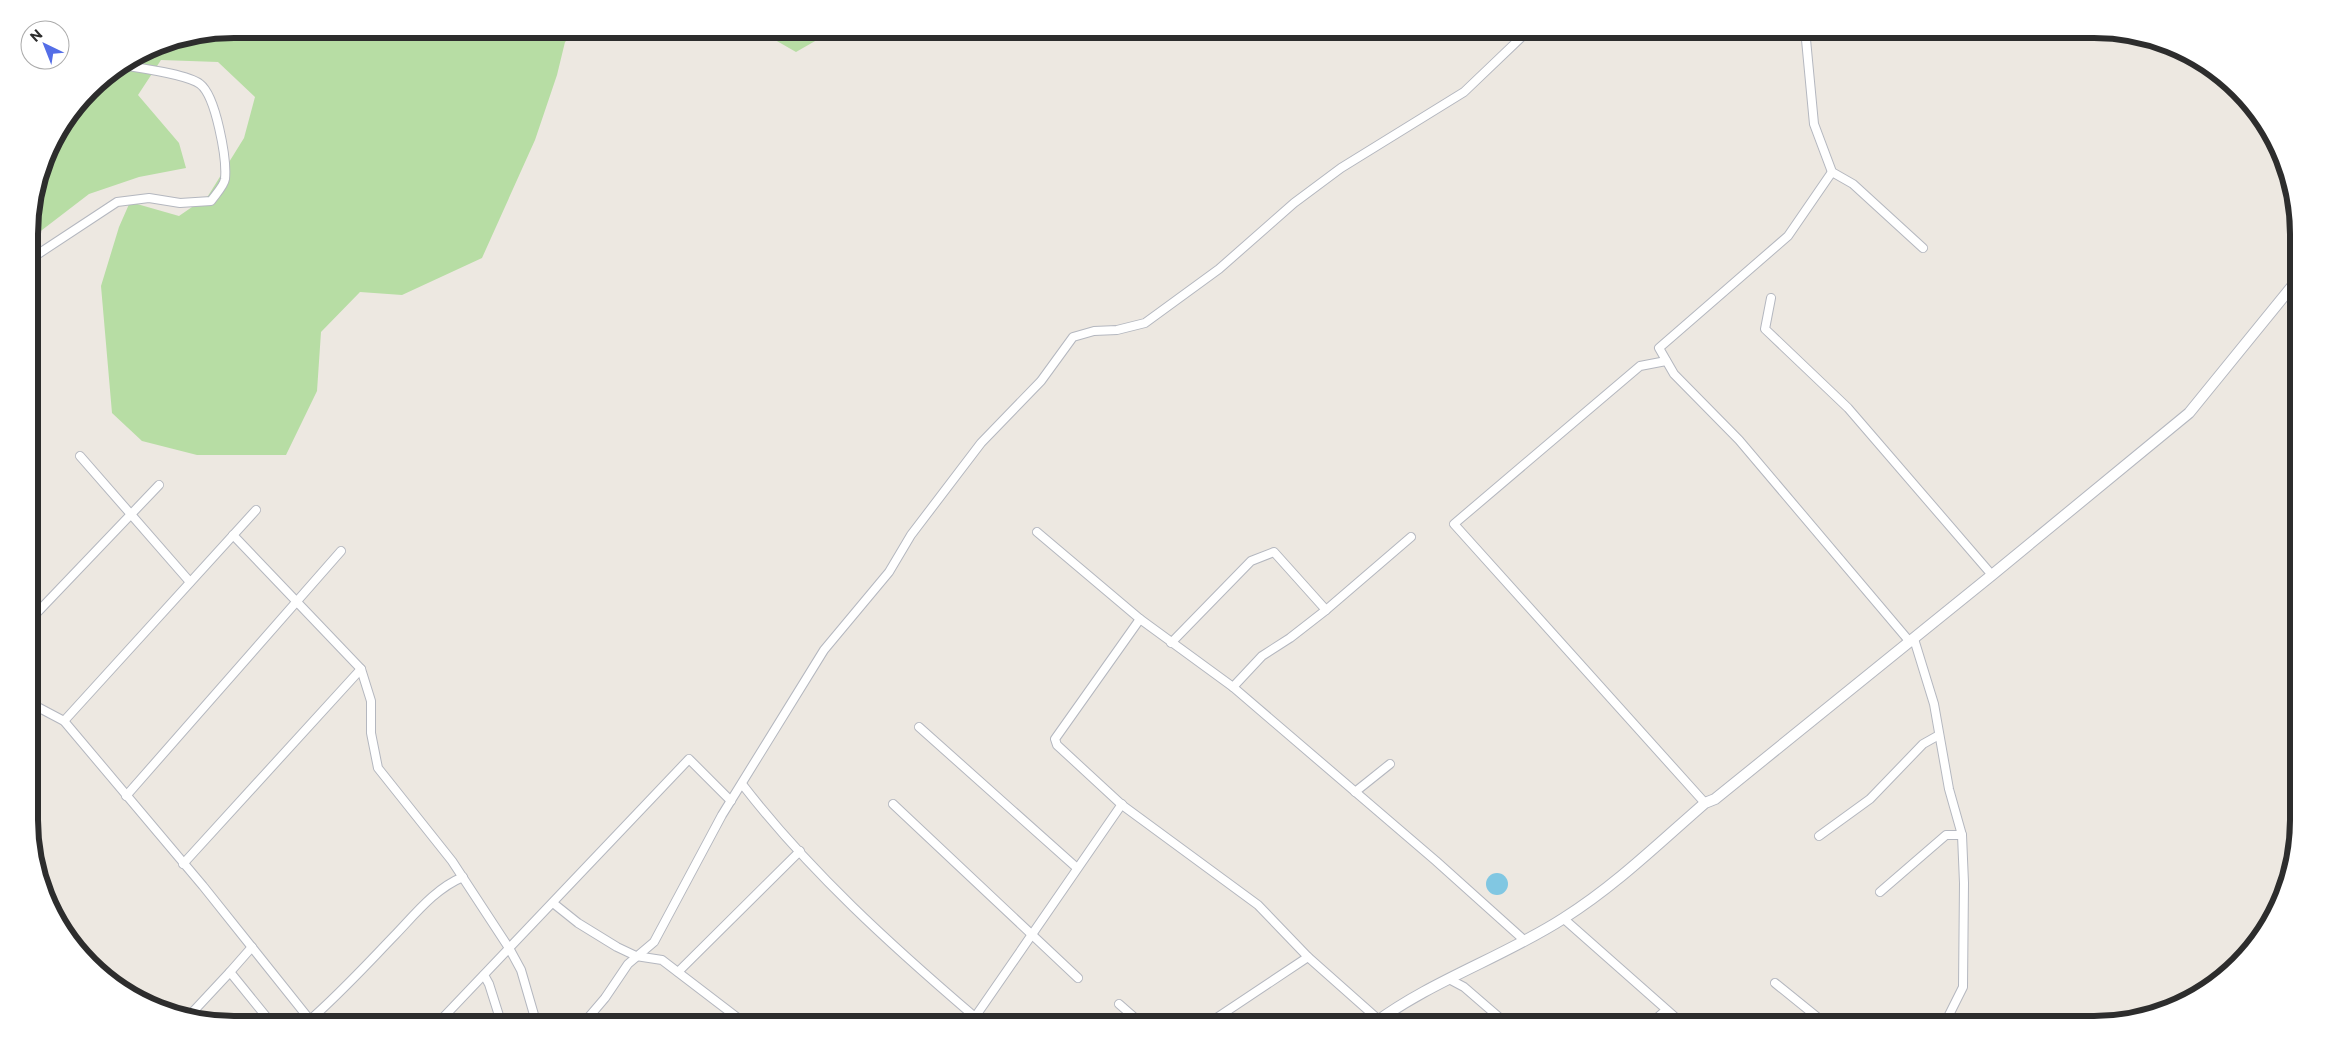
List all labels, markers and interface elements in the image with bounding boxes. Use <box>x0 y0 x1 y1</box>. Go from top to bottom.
north arrow <box>20 20 70 70</box>
text: N <box>26 25 45 45</box>

